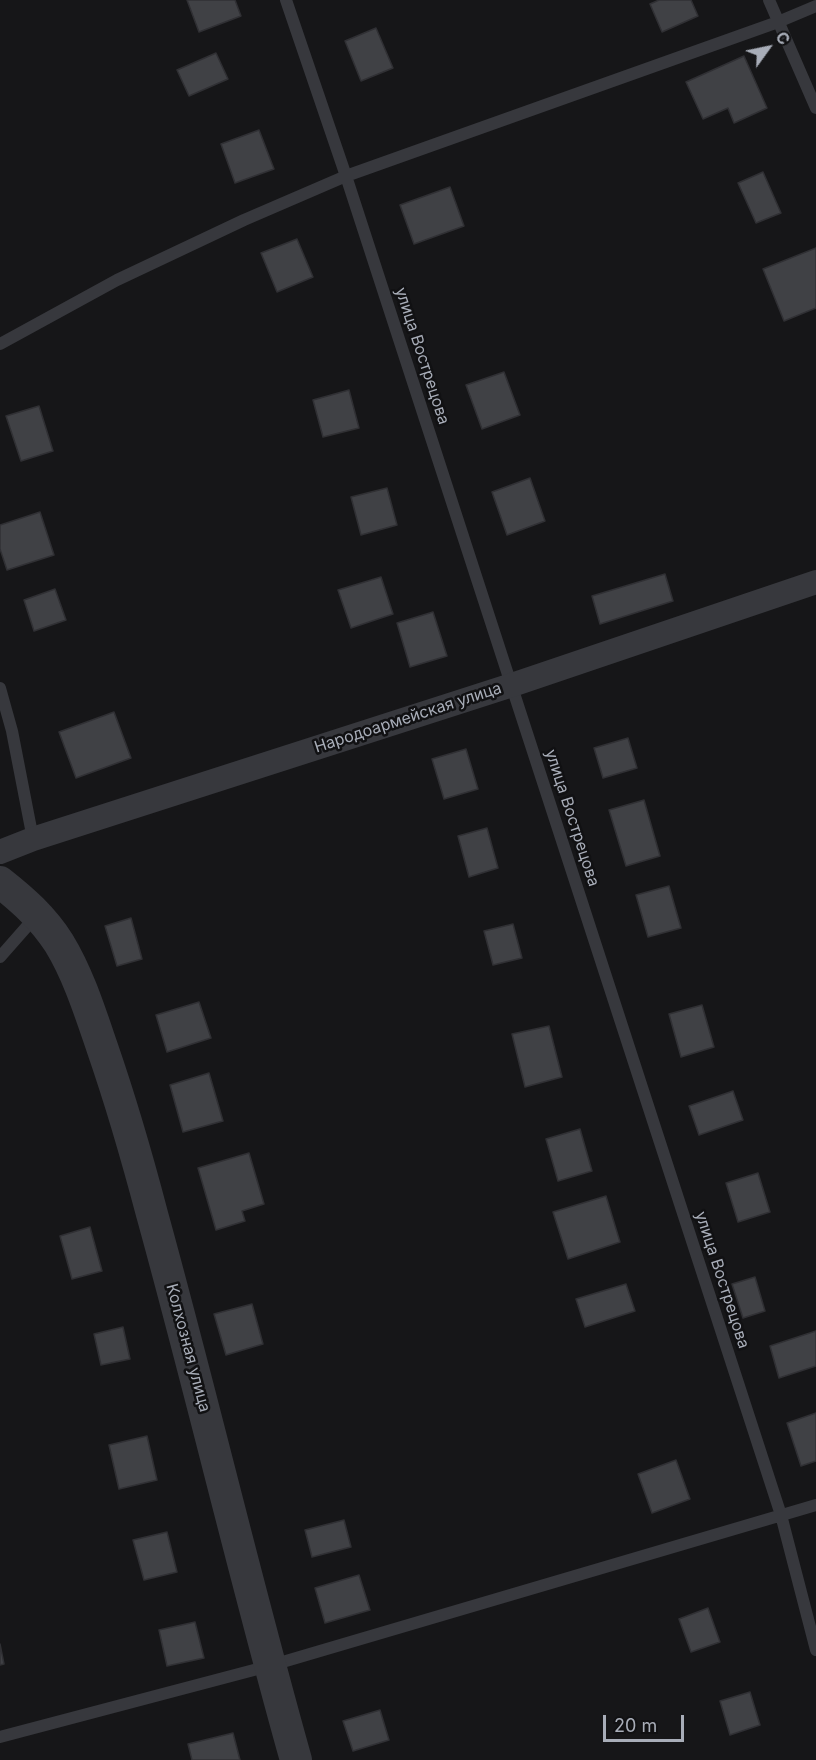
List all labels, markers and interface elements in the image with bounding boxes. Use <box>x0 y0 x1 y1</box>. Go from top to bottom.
north arrow <box>738 18 798 78</box>
text: С <box>771 28 795 49</box>
street label: улица Вострецова <box>391 285 453 427</box>
street label: Народоармейская улица <box>312 679 504 757</box>
street label: улица Вострецова <box>541 747 603 889</box>
street label: улица Вострецова <box>691 1209 753 1351</box>
street label: Колхозная улица <box>162 1282 214 1414</box>
scale bar <box>606 1703 687 1741</box>
text: 20 m <box>614 1715 657 1736</box>

